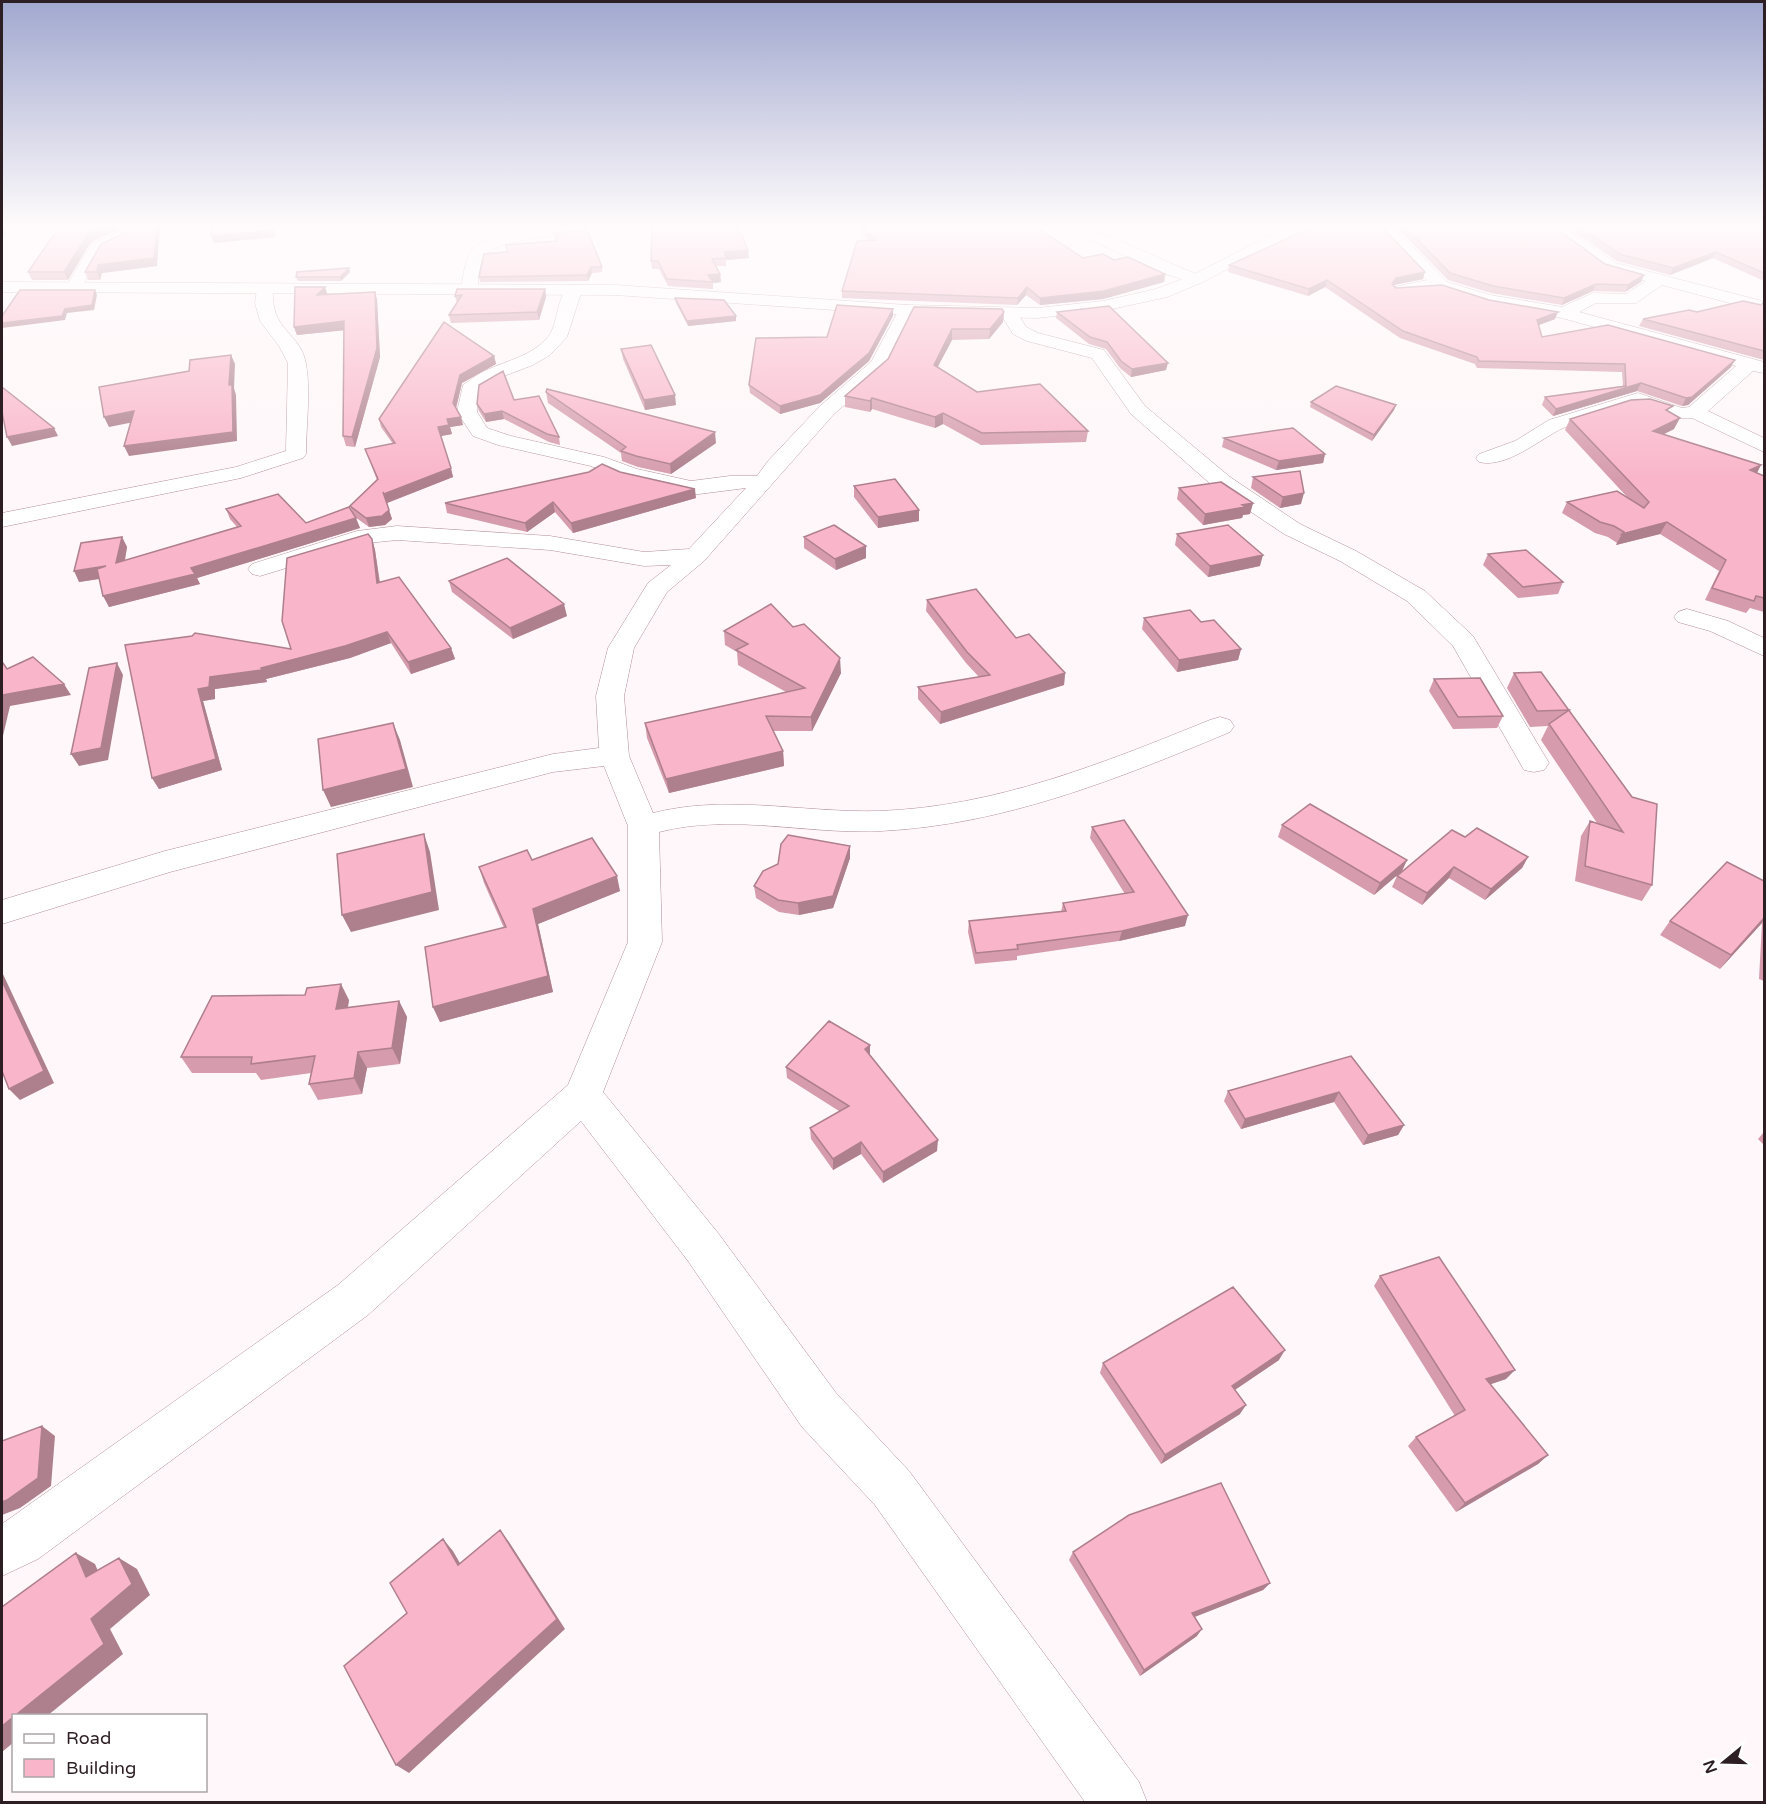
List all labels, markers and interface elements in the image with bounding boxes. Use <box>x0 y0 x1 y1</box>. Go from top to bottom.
legend <box>12 1714 207 1792</box>
text: Road <box>66 1727 111 1749</box>
north arrow <box>1694 1732 1754 1792</box>
text: Building <box>66 1757 136 1779</box>
text: N <box>1699 1757 1722 1776</box>

